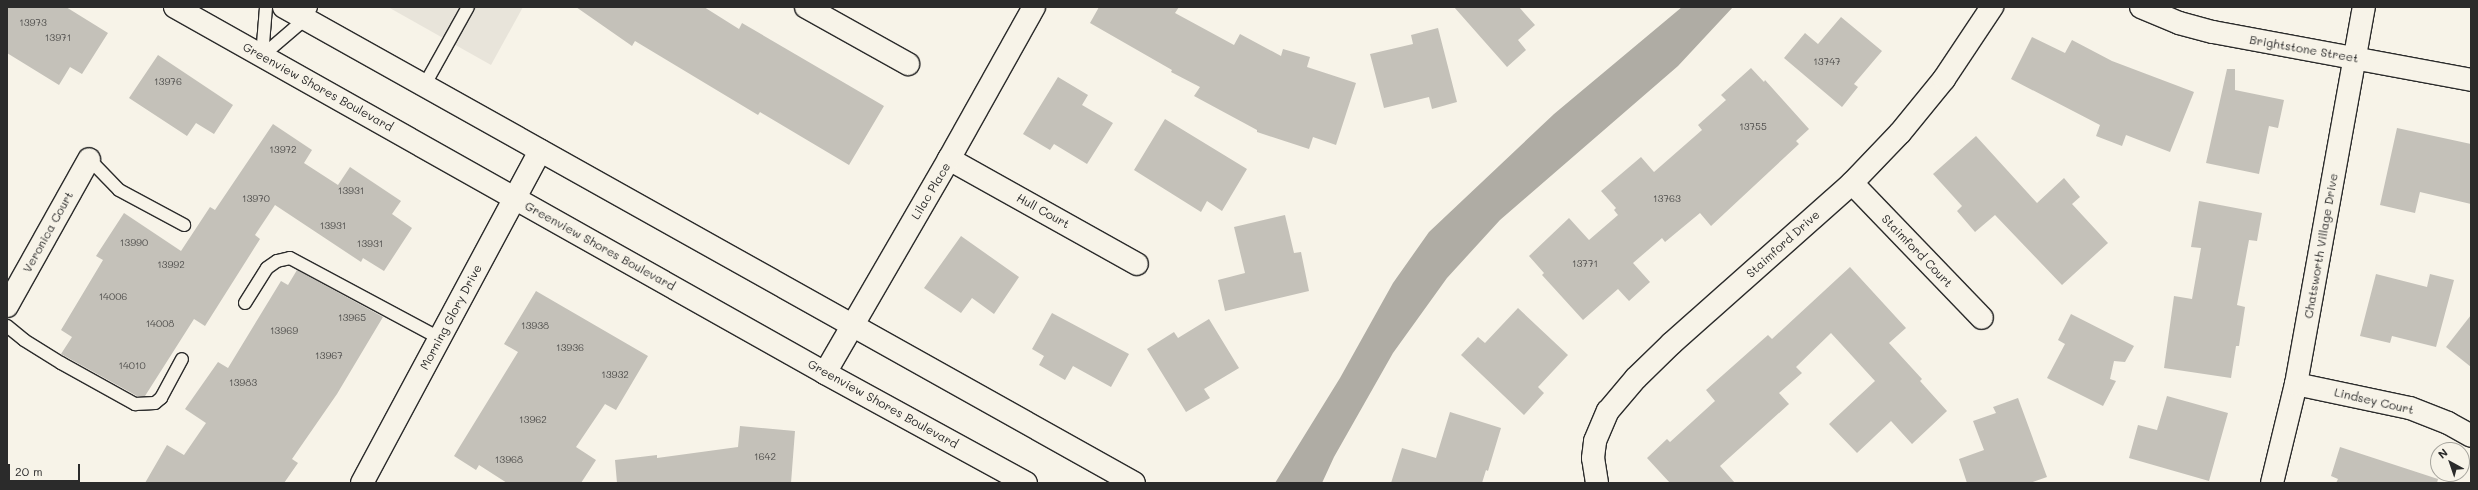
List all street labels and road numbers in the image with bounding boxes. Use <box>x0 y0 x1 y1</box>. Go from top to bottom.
street label: Brightstone Street <box>2248 32 2360 66</box>
street label: Greenview Shores Boulevard <box>240 40 396 134</box>
street label: Lilac Place <box>908 160 954 222</box>
street label: Chatsworth Village Drive <box>2301 172 2341 320</box>
street label: Veronica Court <box>20 189 76 275</box>
street label: Hull Court <box>1014 191 1072 231</box>
street label: Greenview Shores Boulevard <box>522 199 678 293</box>
street label: Staimford Drive <box>1743 207 1823 281</box>
street label: Staimford Court <box>1879 212 1955 290</box>
street label: Morning Glory Drive <box>417 262 485 372</box>
street label: Greenview Shores Boulevard <box>805 357 961 451</box>
street label: Lindsey Court <box>2333 385 2415 417</box>

